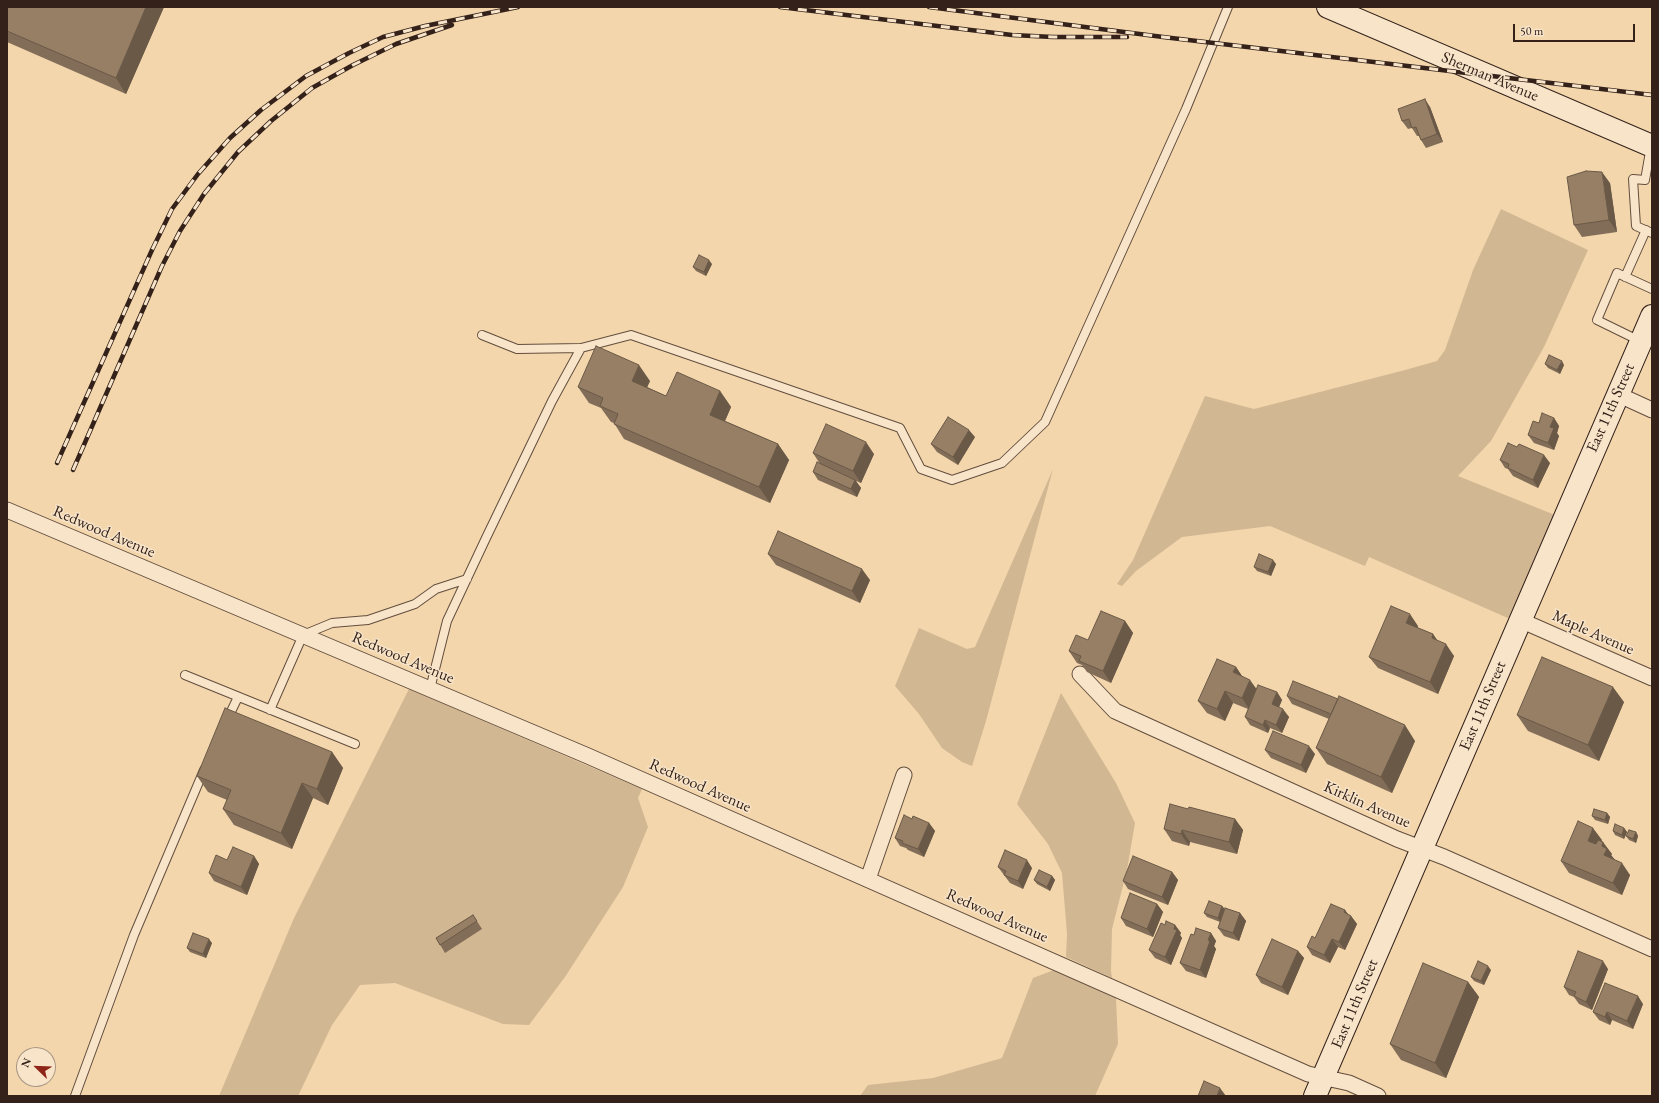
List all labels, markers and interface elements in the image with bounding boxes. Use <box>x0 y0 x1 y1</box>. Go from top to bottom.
scale bar <box>1515 16 1637 42</box>
text: 50 m <box>1520 23 1543 39</box>
street label: Sherman Avenue <box>1439 48 1541 106</box>
street label: East 11th Street <box>1583 361 1639 455</box>
street label: Redwood Avenue <box>50 502 158 562</box>
street label: Maple Avenue <box>1549 606 1637 660</box>
street label: Redwood Avenue <box>349 628 457 688</box>
street label: East 11th Street <box>1456 658 1510 754</box>
street label: Redwood Avenue <box>646 755 754 817</box>
street label: Kirklin Avenue <box>1321 777 1413 833</box>
street label: Redwood Avenue <box>943 885 1051 947</box>
street label: East 11th Street <box>1328 956 1382 1052</box>
north arrow <box>16 1047 56 1087</box>
text: N <box>18 1056 34 1070</box>

